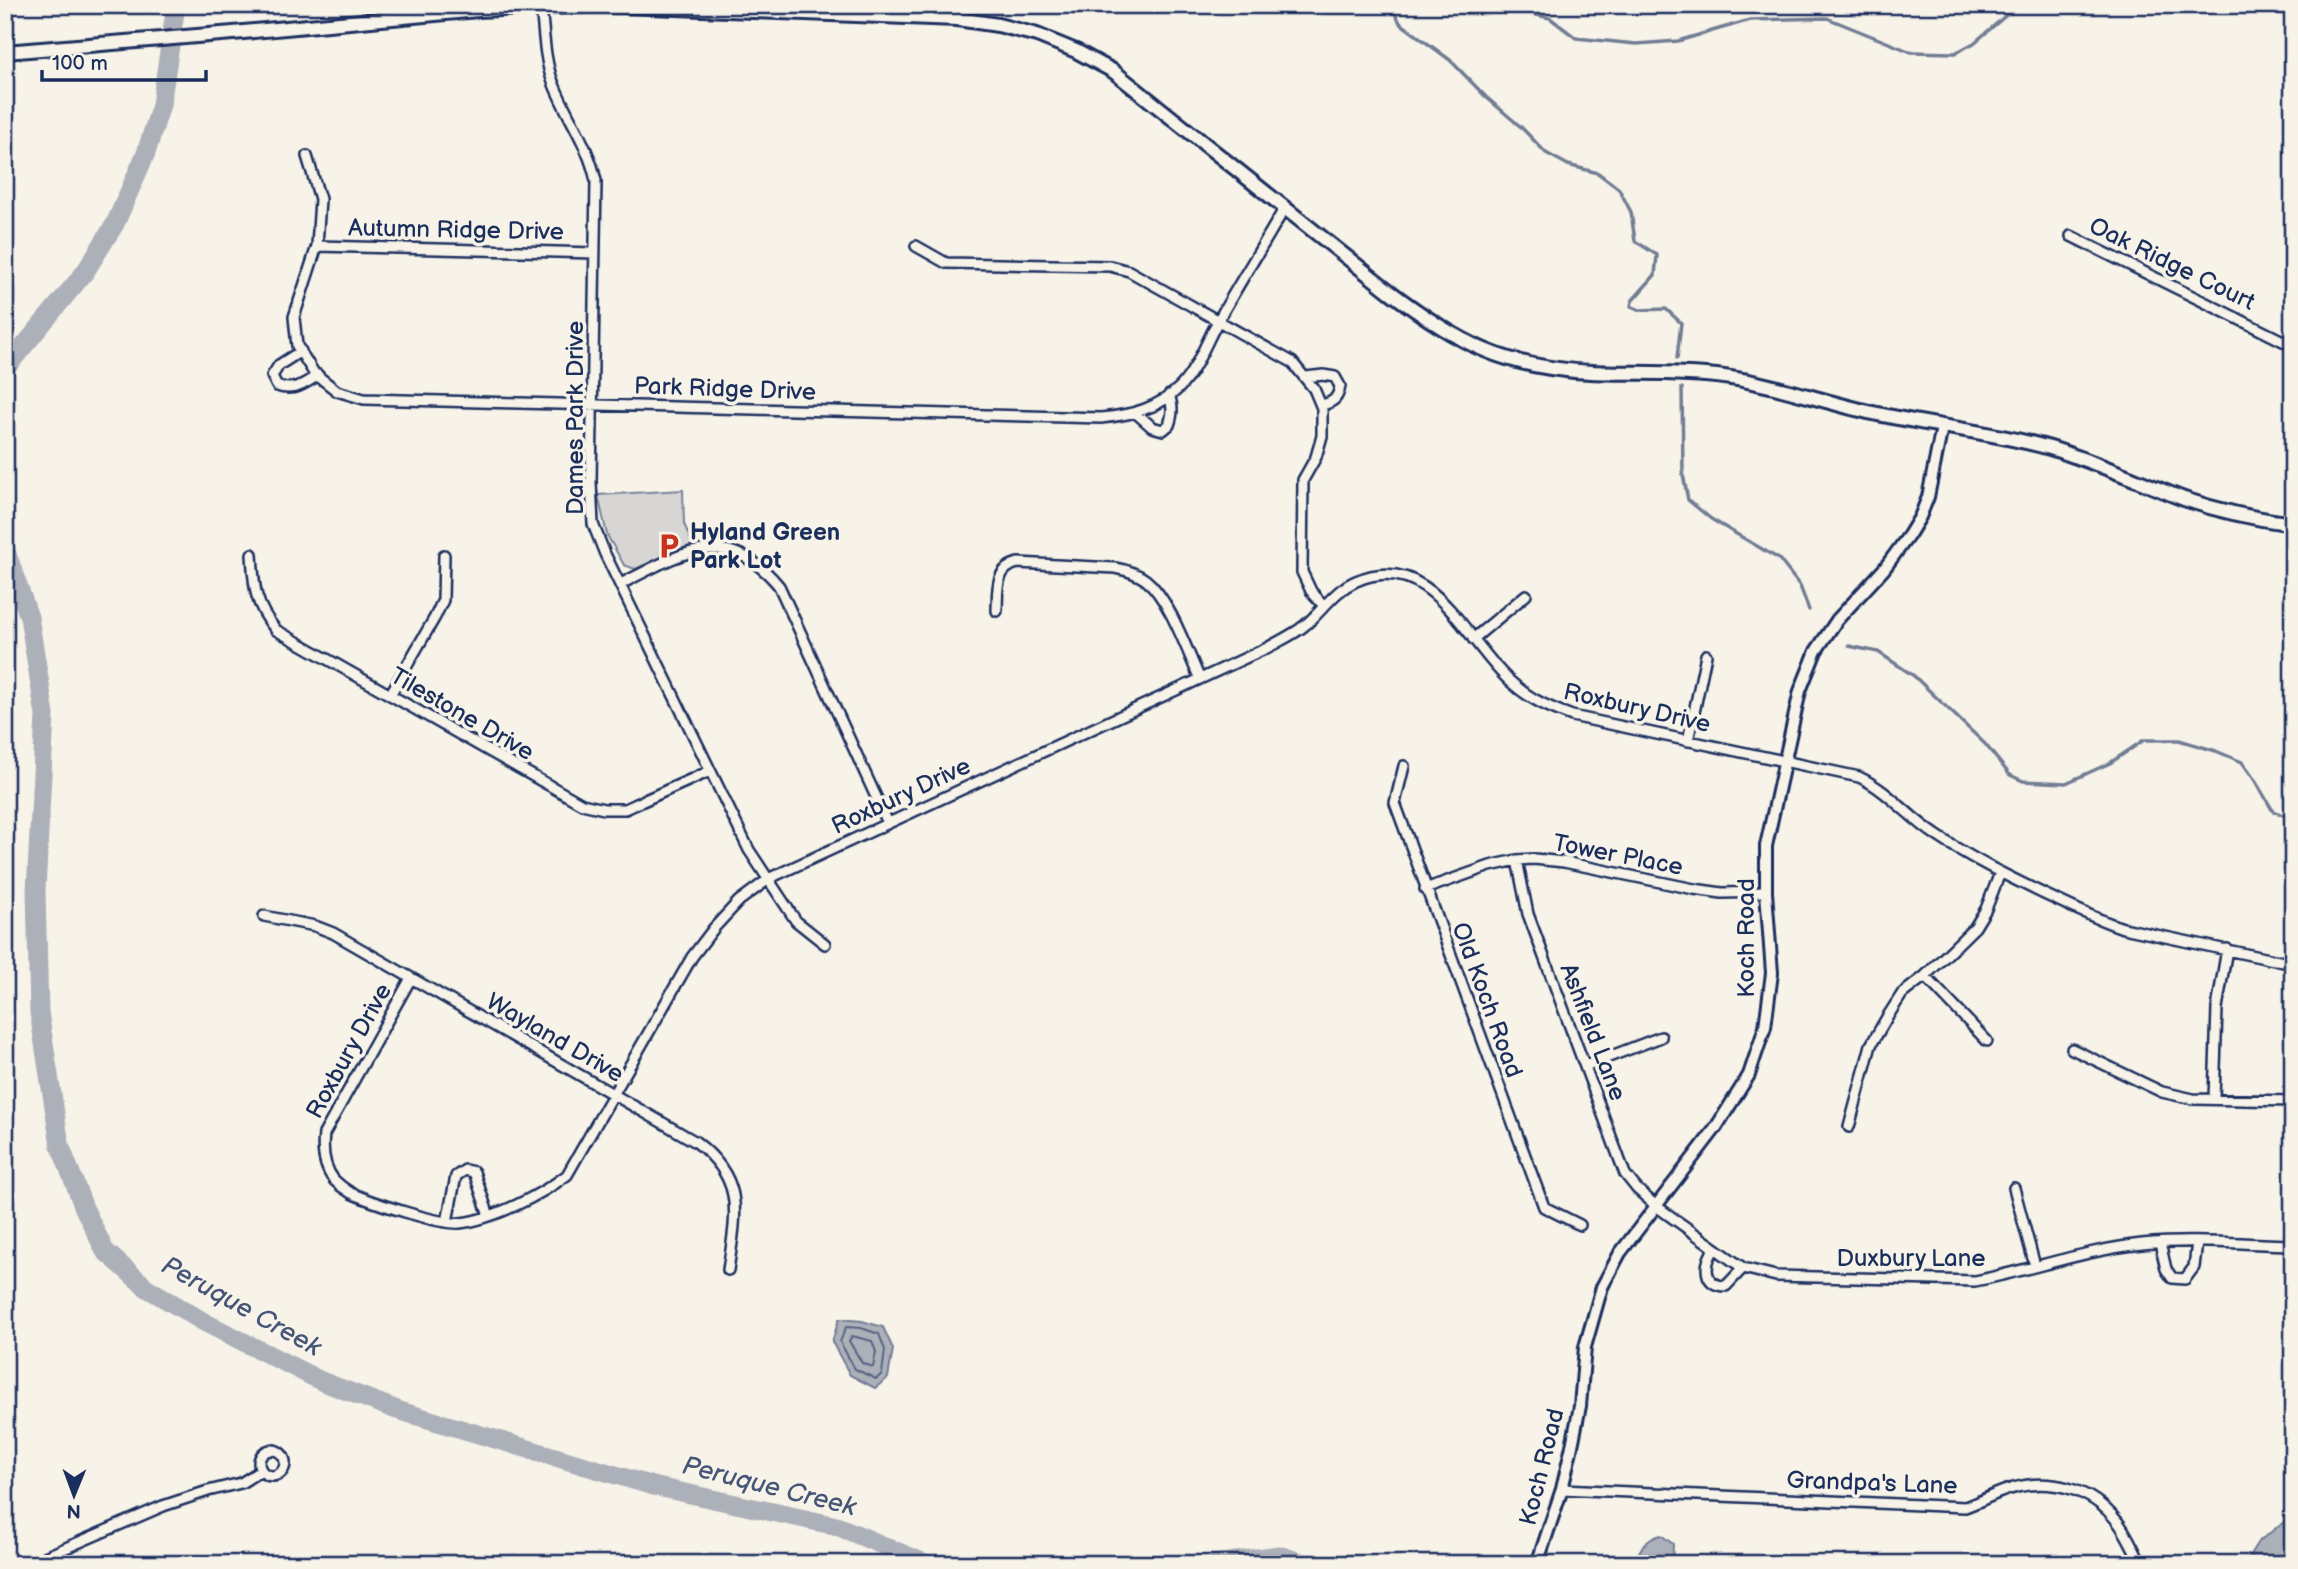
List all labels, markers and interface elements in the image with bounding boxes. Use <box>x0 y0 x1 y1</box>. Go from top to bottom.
scale bar <box>42 38 206 82</box>
text: 100 m <box>52 51 108 76</box>
street label: Oak Ridge Court <box>2084 211 2260 317</box>
street label: Autumn Ridge Drive <box>348 214 564 246</box>
street label: Dames Park Drive <box>561 321 590 515</box>
street label: Park Ridge Drive <box>634 371 816 407</box>
place label: Hyland Green Park Lot <box>690 518 840 575</box>
parking icon: Hyland Green Park Lot <box>654 531 684 561</box>
street label: Tilestone Drive <box>385 661 539 767</box>
street label: Roxbury Drive <box>1561 677 1713 739</box>
street label: Roxbury Drive <box>827 751 975 841</box>
street label: Tower Place <box>1551 828 1685 882</box>
street label: Koch Road <box>1732 878 1761 998</box>
street label: Old Koch Road <box>1445 918 1529 1082</box>
street label: Ashfield Lane <box>1554 959 1632 1105</box>
street label: Roxbury Drive <box>300 978 398 1124</box>
street label: Wayland Drive <box>481 987 629 1089</box>
street label: Duxbury Lane <box>1837 1244 1985 1273</box>
water label: Peruque Creek <box>156 1250 327 1364</box>
street label: Koch Road <box>1513 1406 1571 1528</box>
water label: Peruque Creek <box>679 1450 860 1524</box>
north arrow <box>38 1460 108 1530</box>
street label: Grandpa's Lane <box>1786 1466 1958 1500</box>
text: N <box>66 1499 81 1522</box>

